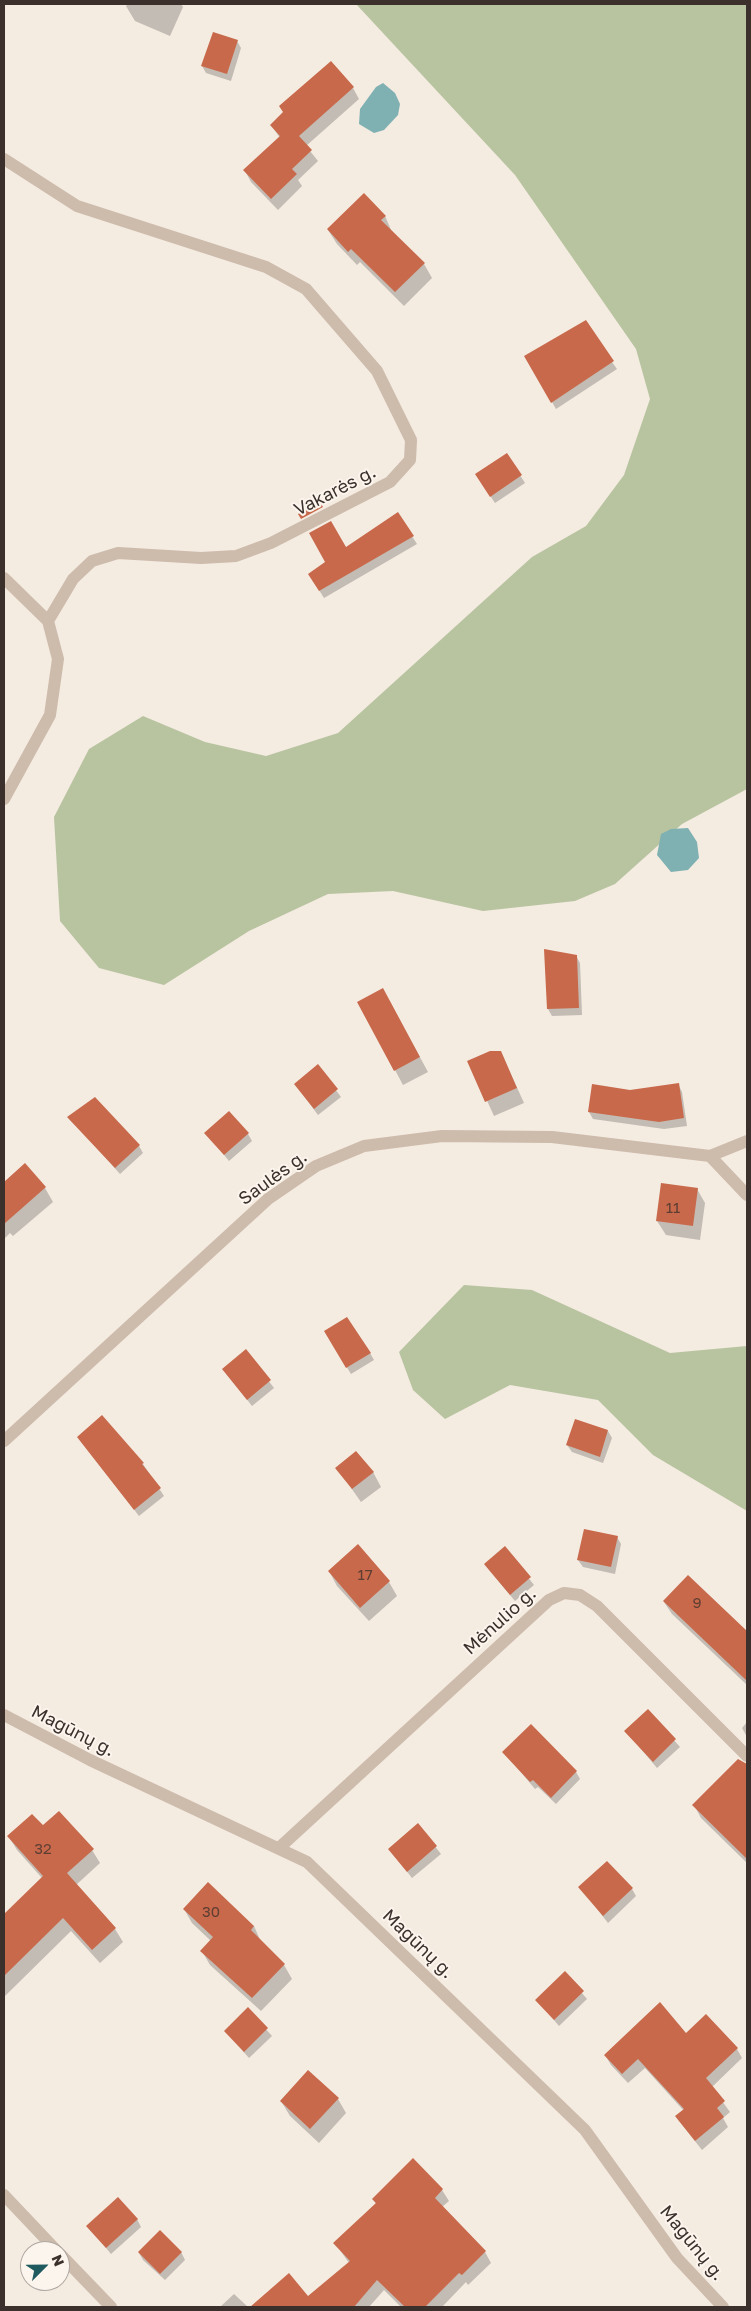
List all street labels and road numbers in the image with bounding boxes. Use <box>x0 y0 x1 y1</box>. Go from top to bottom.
street label: Vakarės g. <box>290 461 380 521</box>
street label: Saulės g. <box>235 1146 311 1210</box>
street label: Mėnulio g. <box>459 1583 541 1659</box>
street label: Magūnų g. <box>28 1701 118 1761</box>
street label: Magūnų g. <box>378 1905 458 1983</box>
street label: Magūnų g. <box>655 2201 729 2285</box>

